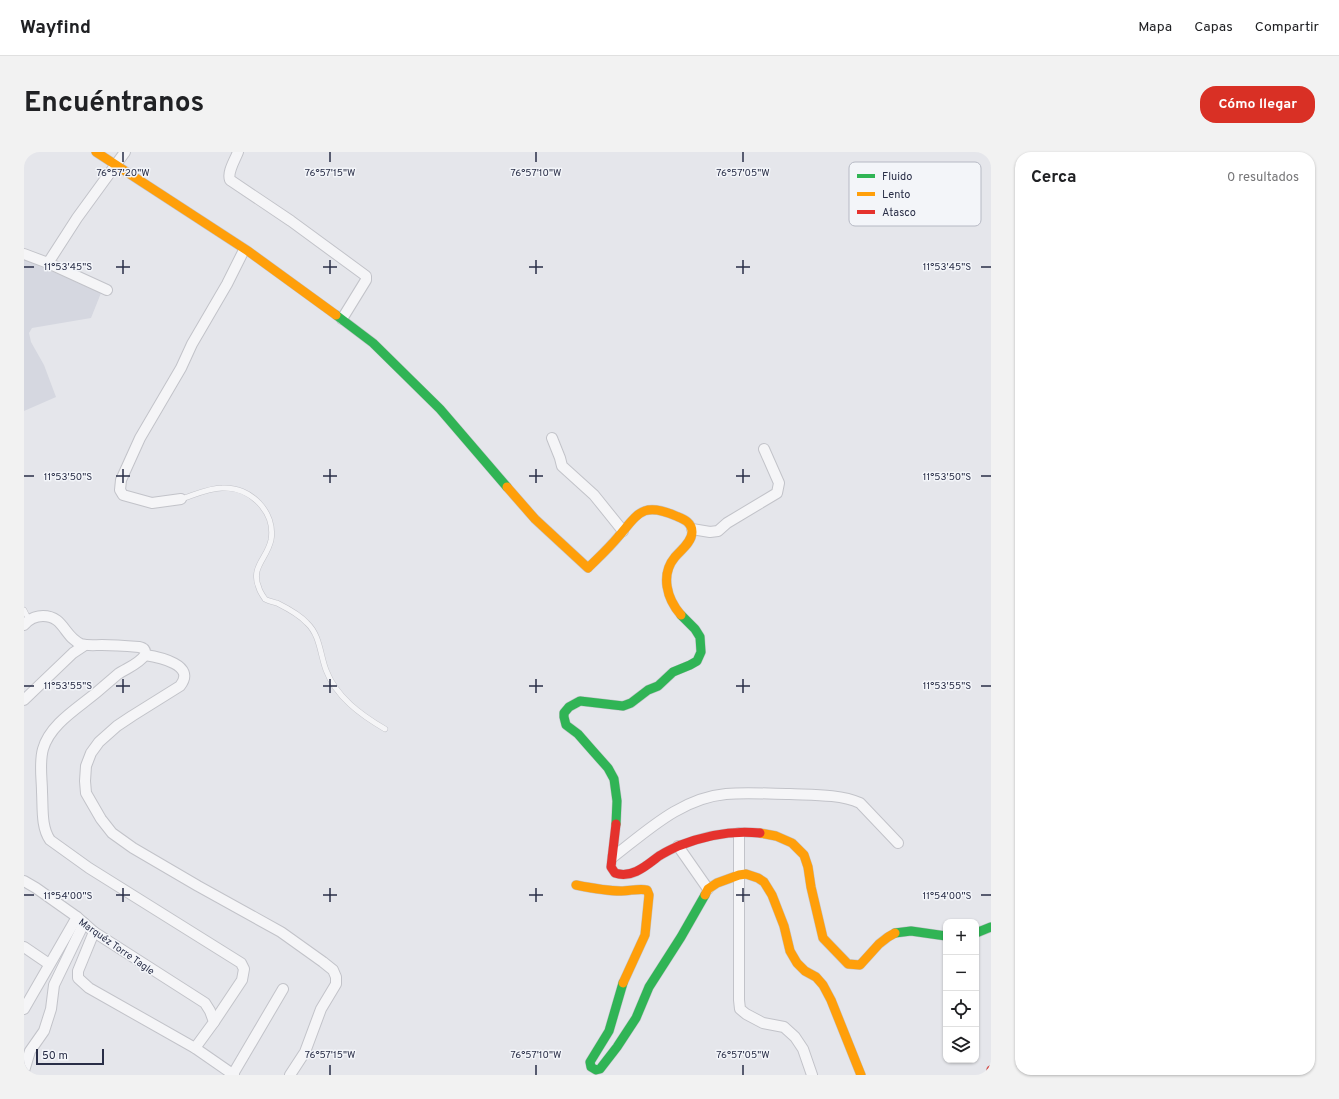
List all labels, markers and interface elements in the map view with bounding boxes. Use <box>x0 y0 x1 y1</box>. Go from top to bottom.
text: Wayfind <box>20 16 91 40</box>
text: Mapa <box>1138 19 1172 36</box>
text: Capas <box>1194 19 1233 36</box>
text: Compartir <box>1255 19 1319 36</box>
text: Encuéntranos <box>24 86 204 122</box>
button: Cómo llegar <box>1200 86 1315 123</box>
legend <box>849 162 981 226</box>
text: 76°57'20"W <box>96 167 150 180</box>
text: 76°57'15"W <box>305 167 355 180</box>
text: 76°57'10"W <box>511 167 561 180</box>
text: 76°57'05"W <box>716 167 770 180</box>
text: Cerca <box>1031 167 1077 189</box>
text: Fluido <box>882 170 912 184</box>
text: 0 resultados <box>1227 170 1299 186</box>
text: Lento <box>882 188 910 202</box>
text: Atasco <box>882 206 916 220</box>
text: 11°53'45"S <box>44 261 92 274</box>
text: 11°53'45"S <box>923 261 971 274</box>
text: 11°53'50"S <box>44 471 92 484</box>
text: 11°53'50"S <box>923 471 971 484</box>
text: 11°53'55"S <box>44 680 92 693</box>
text: 11°53'55"S <box>923 680 971 693</box>
text: 11°54'00"S <box>43 890 93 903</box>
text: 11°54'00"S <box>922 890 972 903</box>
street label: Marquéz Torre Tagle <box>76 916 157 978</box>
map controls <box>943 919 979 1063</box>
button: + <box>943 919 979 955</box>
button: − <box>943 955 979 991</box>
button: locate <box>943 991 979 1027</box>
button: layers <box>943 1027 979 1063</box>
scale bar <box>36 1047 104 1066</box>
text: 50 m <box>42 1049 68 1063</box>
text: 76°57'15"W <box>305 1049 355 1062</box>
text: 76°57'10"W <box>511 1049 561 1062</box>
text: 76°57'05"W <box>716 1049 770 1062</box>

